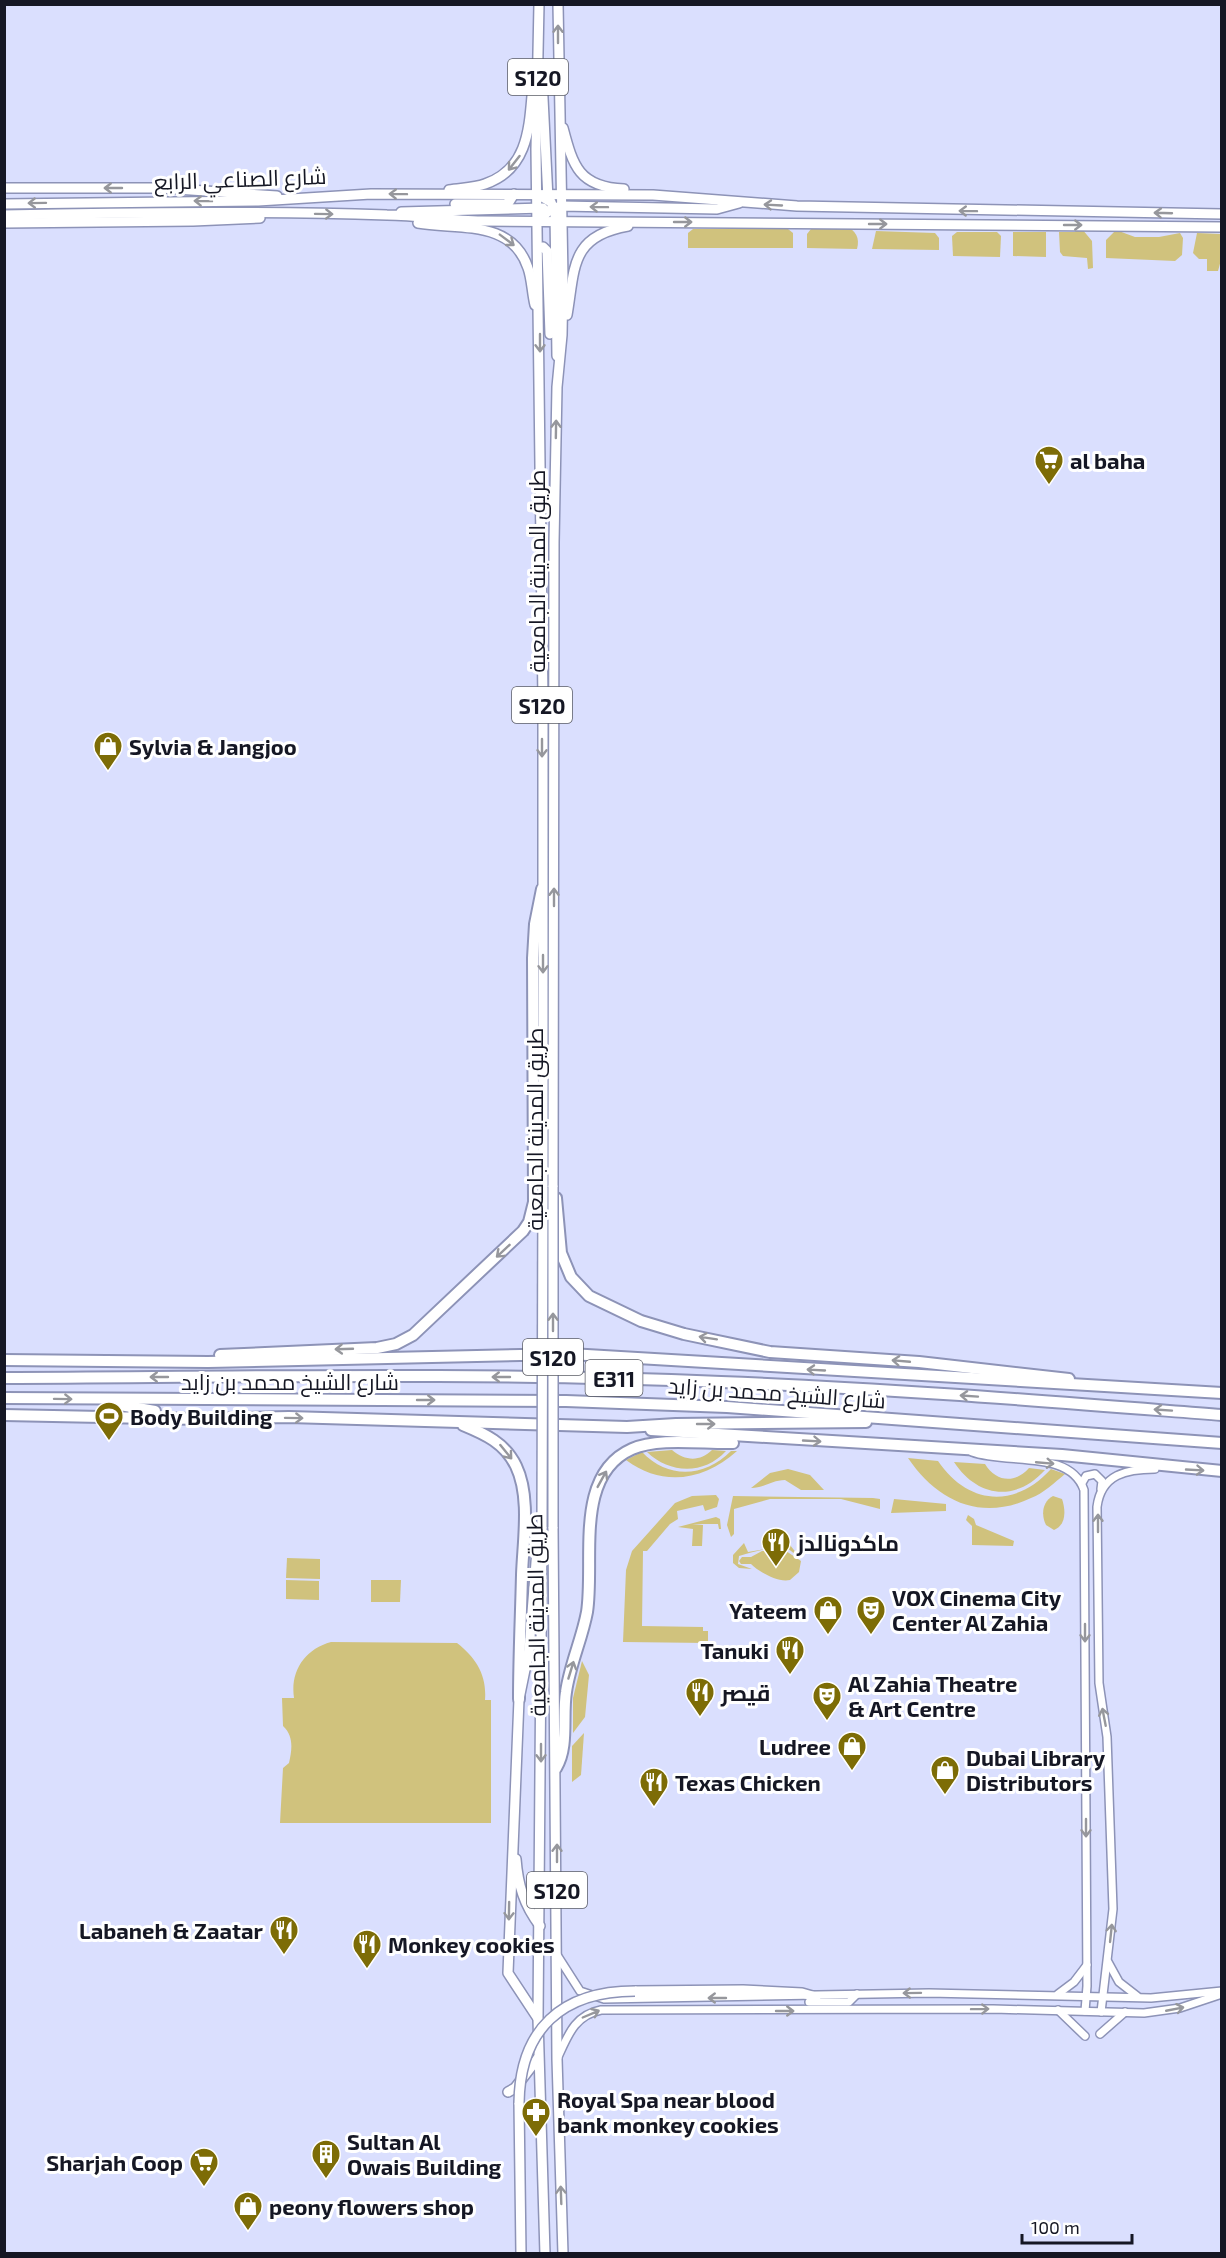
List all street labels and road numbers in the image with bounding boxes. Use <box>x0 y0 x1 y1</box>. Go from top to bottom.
road number: S120 <box>508 59 568 95</box>
street label: شارع الصناعي الرابع <box>153 162 327 199</box>
street label: طريق المدينة الجامعية <box>523 470 551 672</box>
road number: S120 <box>512 687 572 723</box>
street label: طريق المدينة الجامعية <box>521 1028 549 1230</box>
road number: S120 <box>523 1339 583 1375</box>
road number: E311 <box>586 1360 642 1396</box>
street label: شارع الشيخ محمد بن زايد <box>181 1368 399 1397</box>
street label: شارع الشيخ محمد بن زايد <box>667 1371 887 1416</box>
street label: طريق المدينة الجامعية <box>520 1513 552 1717</box>
road number: S120 <box>527 1872 587 1908</box>

